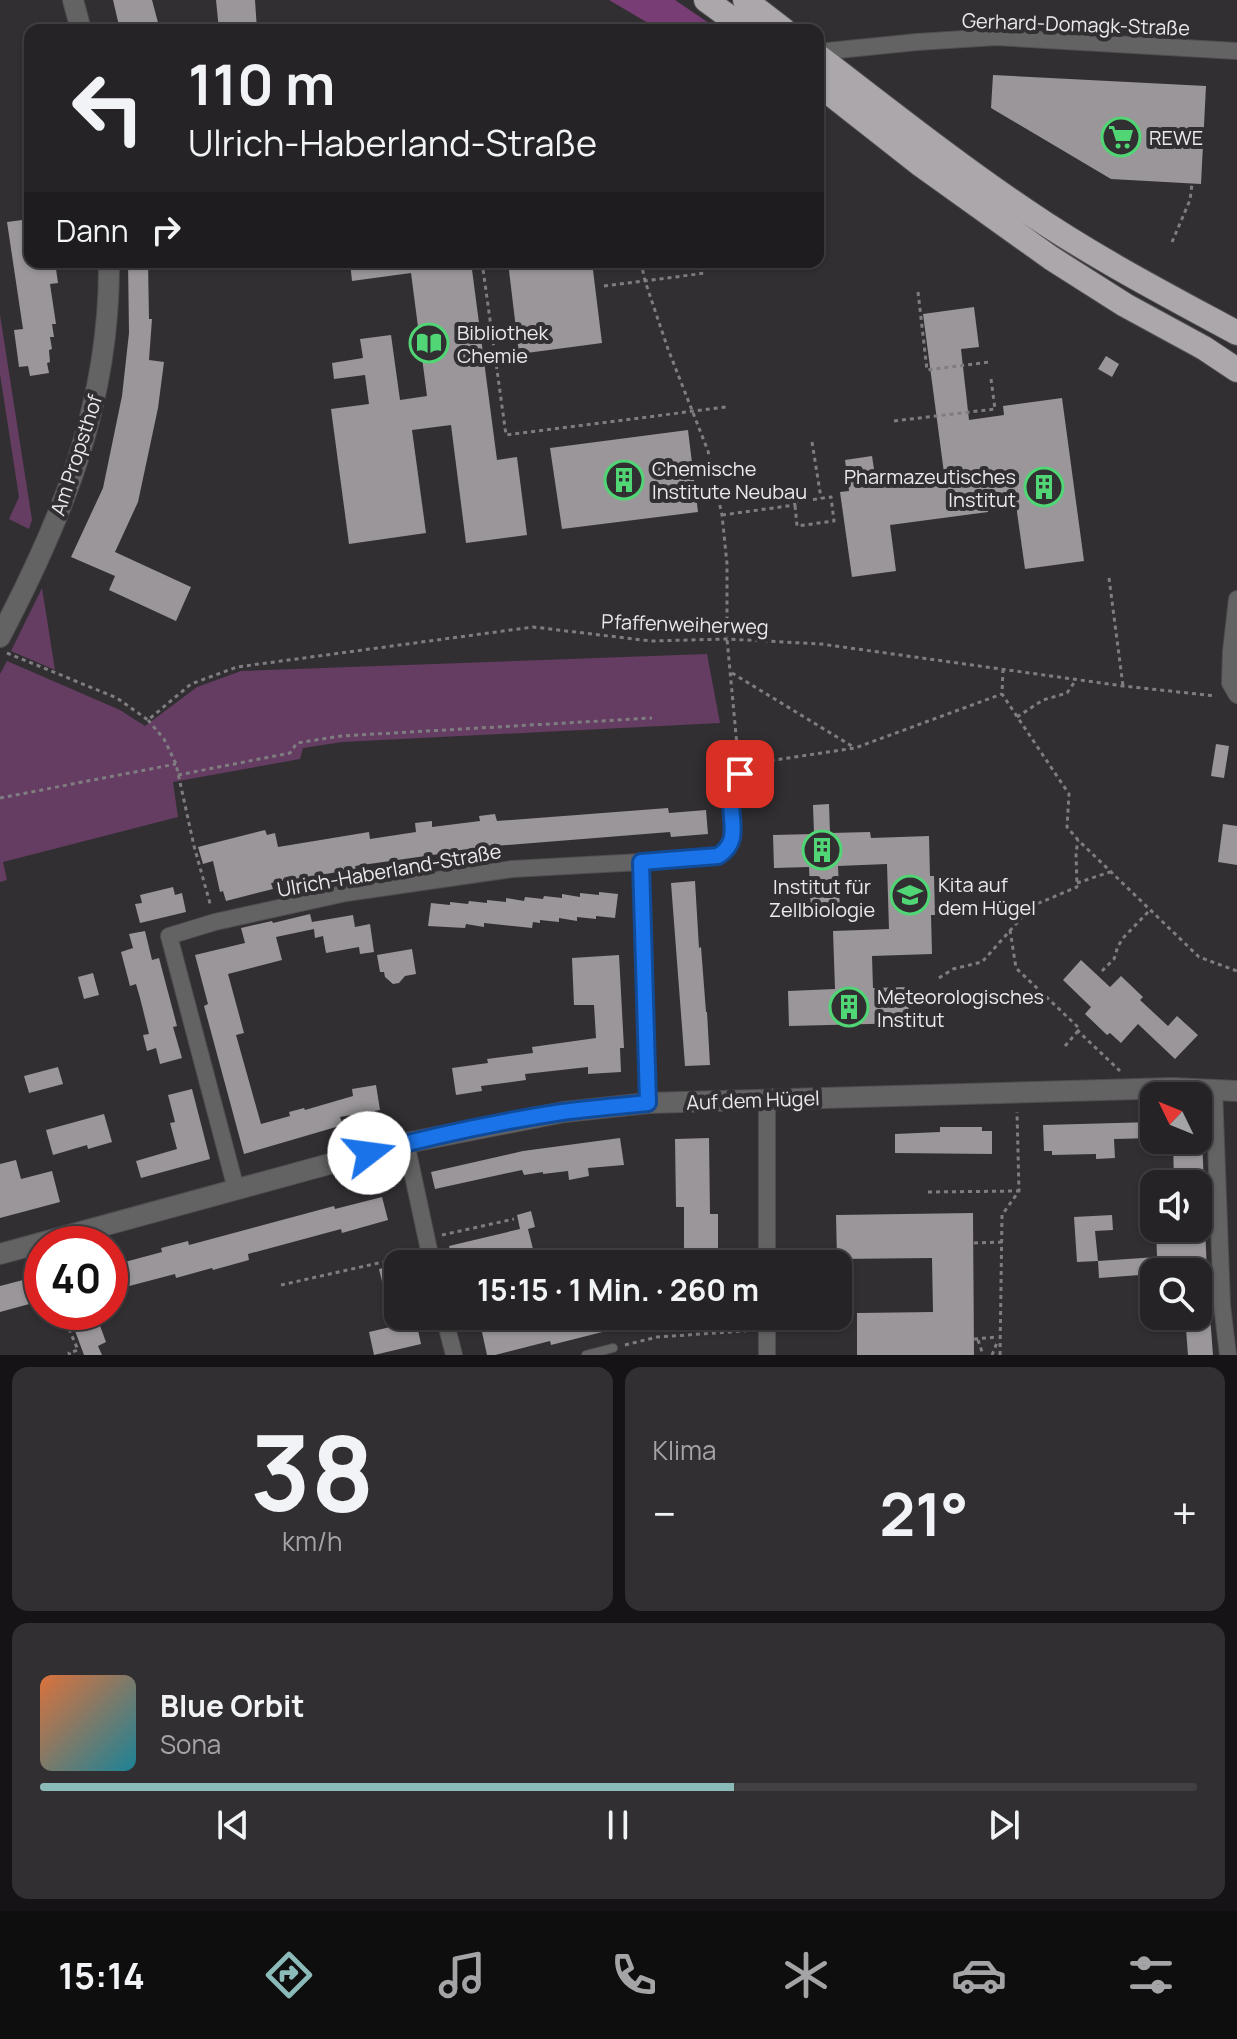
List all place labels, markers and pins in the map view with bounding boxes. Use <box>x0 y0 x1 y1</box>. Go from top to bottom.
supermarket icon: REWE <box>1100 116 1142 158</box>
place label: REWE <box>1149 124 1203 151</box>
place label: Bibliothek Chemie <box>457 319 550 369</box>
library icon: Bibliothek Chemie <box>408 322 450 364</box>
place label: Chemische Institute Neubau <box>652 455 807 505</box>
building icon: Chemische Institute Neubau <box>603 459 645 501</box>
place label: Pharmazeutisches Institut <box>844 463 1016 513</box>
building icon: Pharmazeutisches Institut <box>1023 466 1065 508</box>
pin <box>706 740 774 808</box>
building icon: Institut für Zellbiologie <box>801 829 843 871</box>
place label: Kita auf dem Hügel <box>938 871 1036 921</box>
place label: Institut für Zellbiologie <box>769 873 875 923</box>
school or university icon: Kita auf dem Hügel <box>889 874 931 916</box>
place label: Meteorologisches Institut <box>877 983 1044 1033</box>
building icon: Meteorologisches Institut <box>828 986 870 1028</box>

